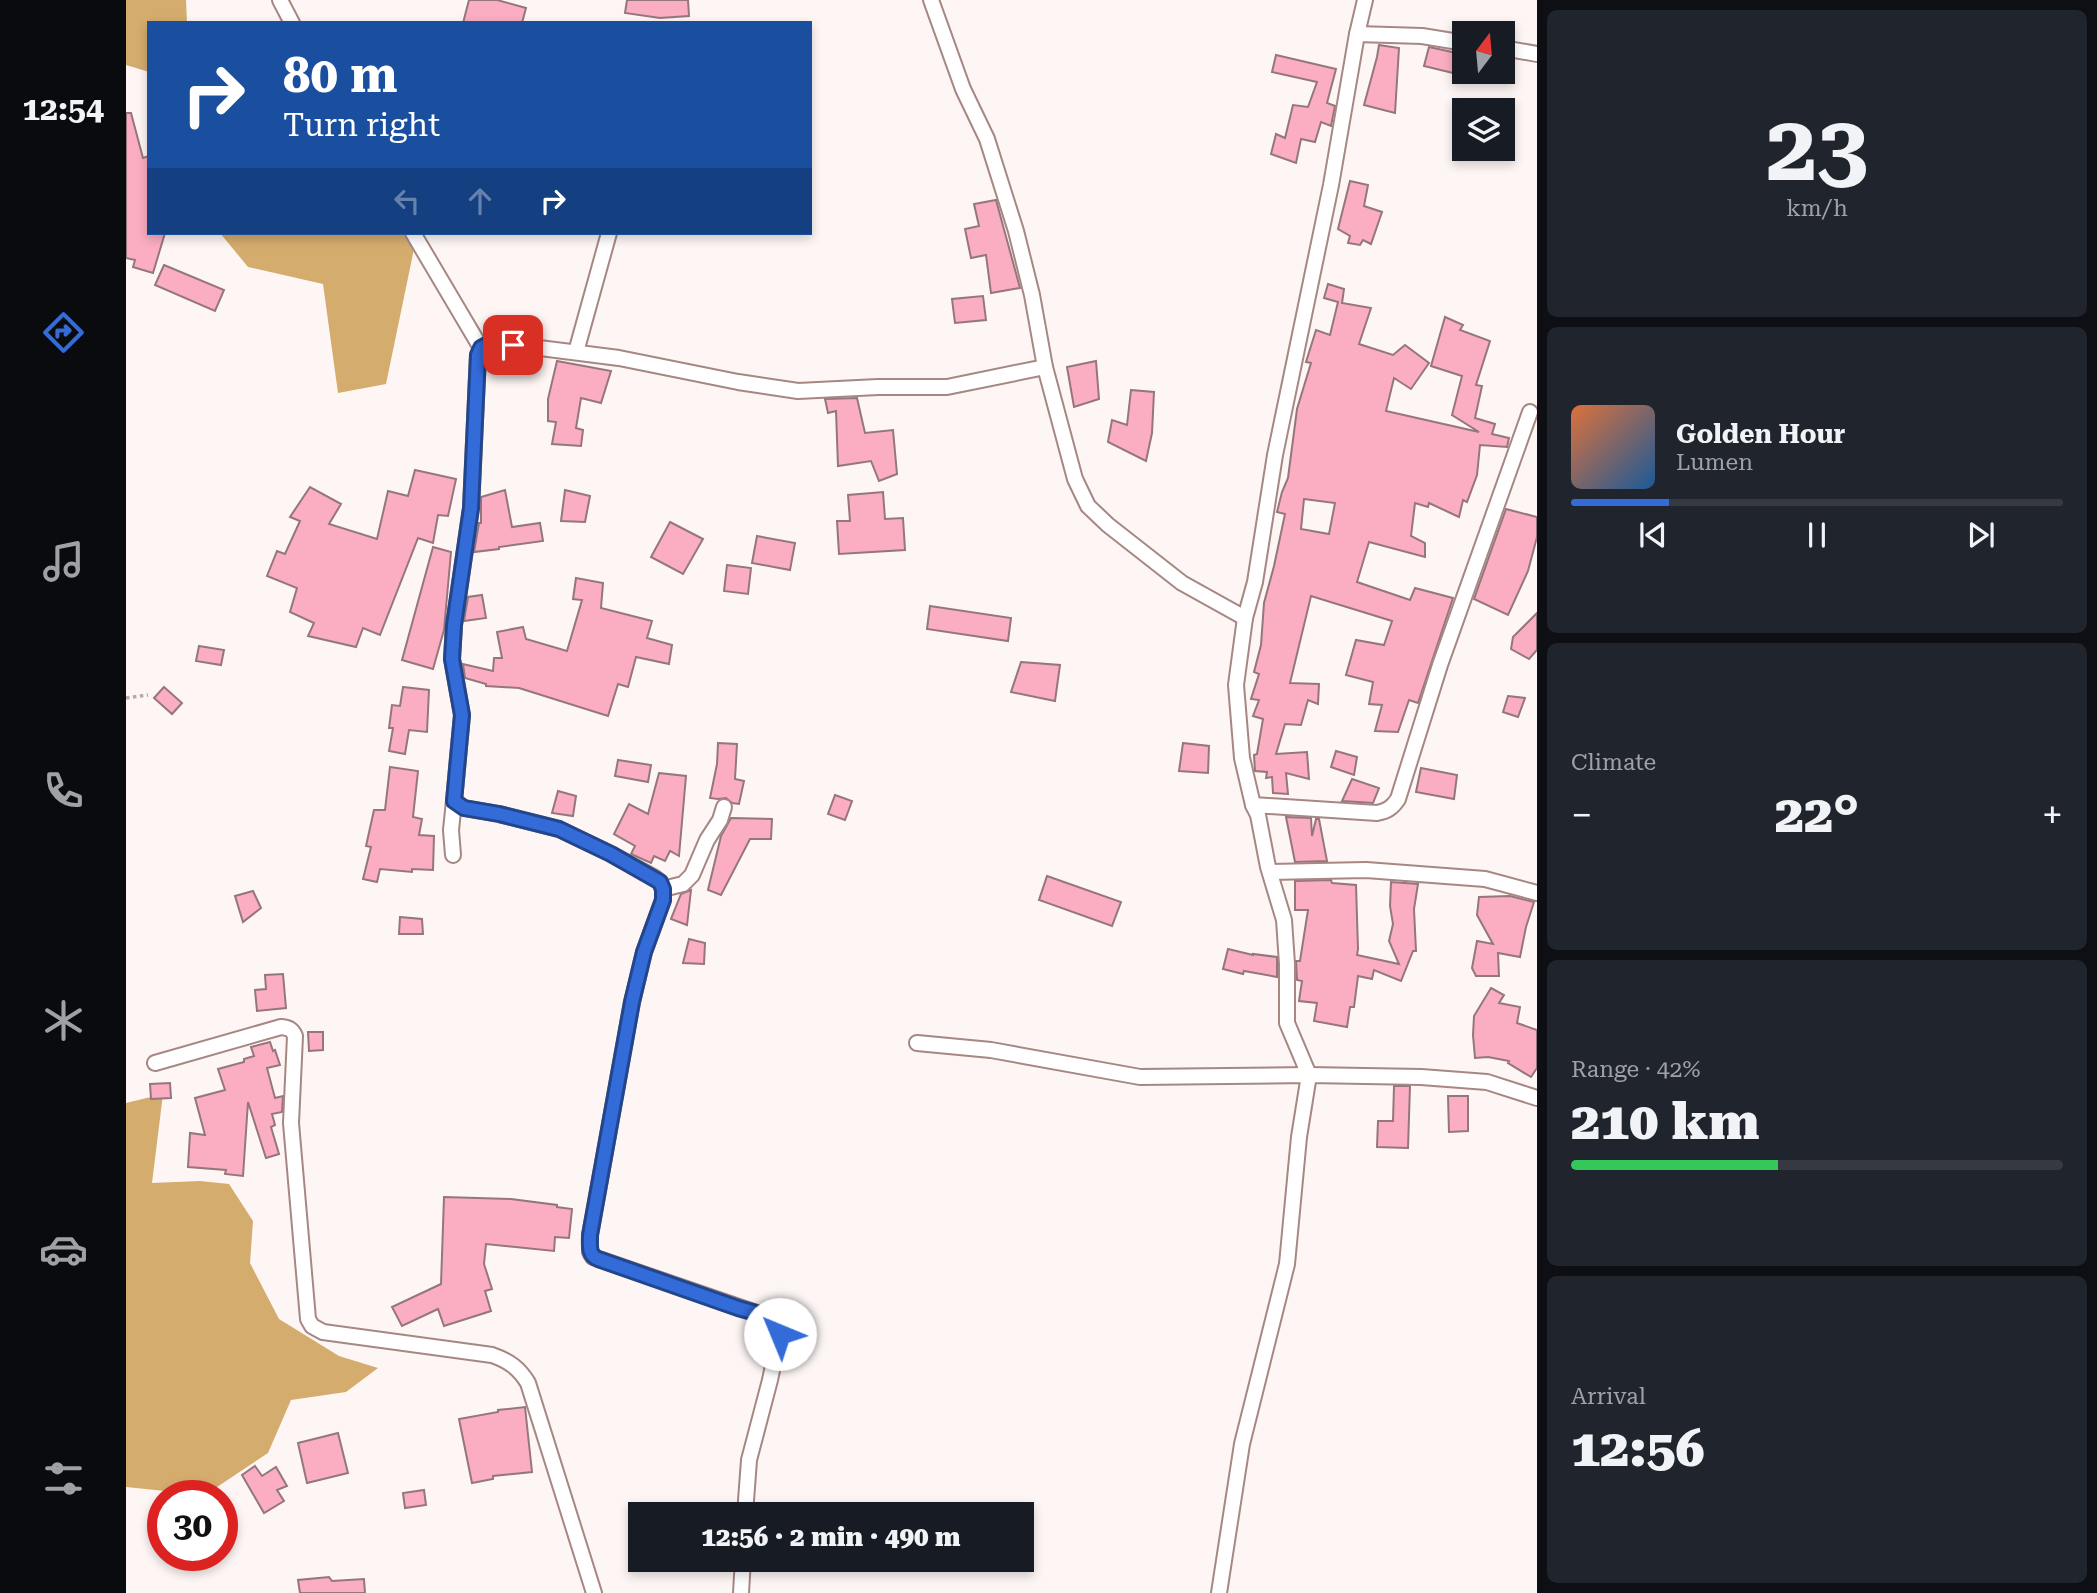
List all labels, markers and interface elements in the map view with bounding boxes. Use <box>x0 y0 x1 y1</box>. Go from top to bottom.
north arrow <box>1452 21 1516 84</box>
map controls <box>1452 21 1515 161</box>
text: 80 m <box>283 47 398 104</box>
icon: right <box>168 49 259 140</box>
text: 12:54 <box>22 90 104 128</box>
text: 23 <box>1766 96 1868 202</box>
button: layers <box>1452 98 1515 161</box>
text: Turn right <box>283 106 440 144</box>
icon: left <box>388 182 426 220</box>
icon: ahead <box>461 182 499 220</box>
icon: right <box>534 182 572 220</box>
text: km/h <box>1786 195 1848 222</box>
icon: directions <box>39 308 88 357</box>
pin <box>483 315 543 375</box>
icon: arrive <box>494 326 532 364</box>
text: Golden Hour <box>1676 419 1845 449</box>
text: Lumen <box>1676 449 1753 476</box>
icon: previous <box>1634 516 1672 554</box>
icon: pause <box>1798 516 1836 554</box>
icon: next <box>1962 516 2000 554</box>
icon: music <box>39 537 88 586</box>
text: Climate <box>1571 749 1656 776</box>
icon: phone <box>39 766 88 815</box>
text: 22° <box>1775 784 1859 845</box>
text: − <box>1571 793 1592 837</box>
text: + <box>2042 793 2063 837</box>
icon: climate <box>39 996 88 1045</box>
text: Range · 42% <box>1571 1056 1700 1083</box>
text: 210 km <box>1571 1091 1759 1152</box>
icon: car <box>39 1225 88 1274</box>
position arrow <box>743 1297 817 1371</box>
text: Arrival <box>1571 1383 1646 1410</box>
text: 12:56 <box>1571 1418 1705 1479</box>
icon: filters <box>39 1454 88 1503</box>
speed limit sign: 30 <box>147 1480 238 1571</box>
text: 12:56 · 2 min · 490 m <box>701 1522 961 1552</box>

